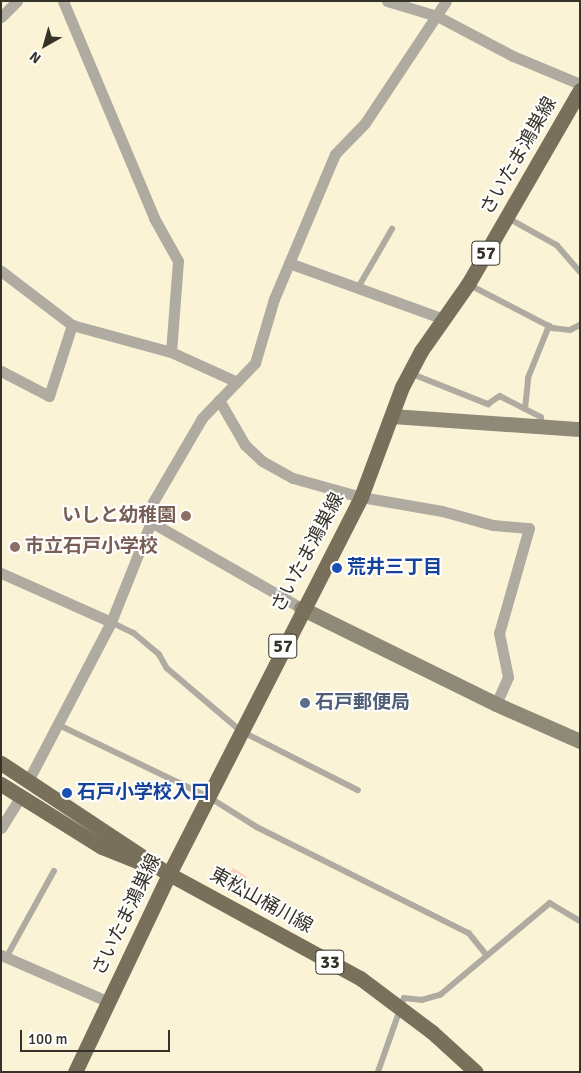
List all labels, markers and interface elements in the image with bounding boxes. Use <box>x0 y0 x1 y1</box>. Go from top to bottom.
north arrow <box>20 20 70 70</box>
text: N <box>26 48 45 67</box>
street label: さいたま鴻巣線 <box>476 93 562 219</box>
road number: 57 <box>471 238 501 268</box>
street label: さいたま鴻巣線 <box>267 489 349 617</box>
place label: いしと幼稚園 <box>62 505 176 527</box>
marker: いしと幼稚園 <box>180 510 192 522</box>
place label: 市立石戸小学校 <box>25 536 158 558</box>
marker: 市立石戸小学校 <box>9 541 21 553</box>
place label: 荒井三丁目 <box>347 557 442 579</box>
marker: 荒井三丁目 <box>331 562 343 574</box>
road number: 57 <box>268 630 298 661</box>
place label: 石戸郵便局 <box>315 692 410 714</box>
marker: 石戸郵便局 <box>299 697 311 709</box>
place label: 石戸小学校入口 <box>77 782 210 804</box>
marker: 石戸小学校入口 <box>61 787 73 799</box>
street label: さいたま鴻巣線 <box>88 850 166 980</box>
street label: 東松山桶川線 <box>206 863 316 939</box>
road number: 33 <box>315 946 345 978</box>
scale bar <box>22 1020 172 1052</box>
text: 100 m <box>28 1030 68 1048</box>

